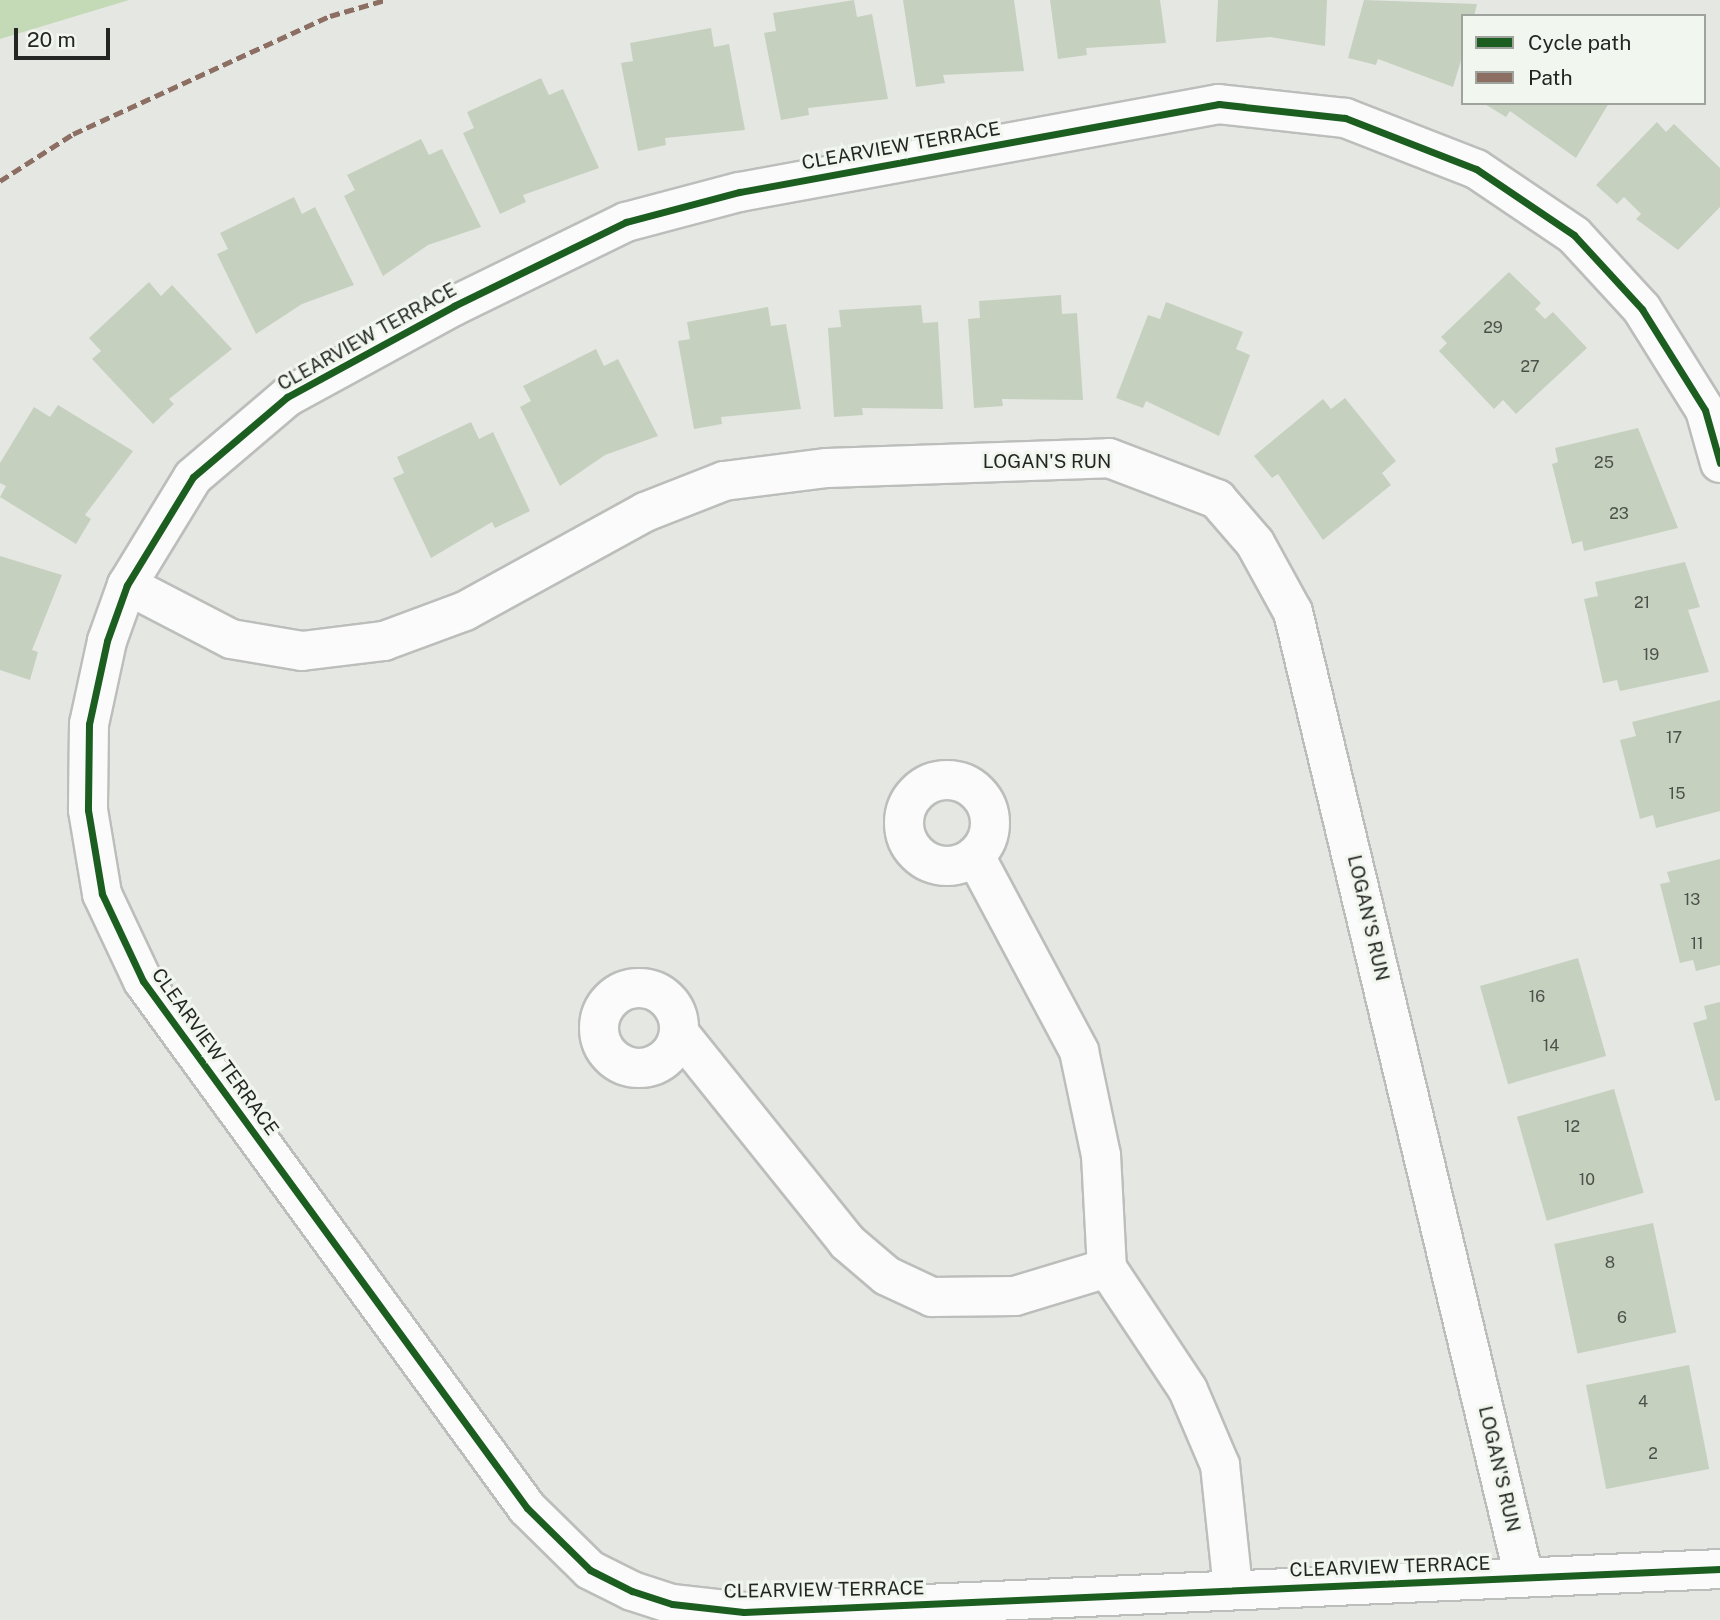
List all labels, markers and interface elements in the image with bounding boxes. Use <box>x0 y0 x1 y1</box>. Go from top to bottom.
scale bar <box>18 14 114 58</box>
legend <box>1461 14 1706 105</box>
text: 20 m <box>27 27 76 52</box>
text: Cycle path <box>1528 30 1631 55</box>
text: Path <box>1528 65 1573 90</box>
street label: CLEARVIEW TERRACE <box>800 117 1002 175</box>
street label: CLEARVIEW TERRACE <box>274 278 460 396</box>
house number: 29 <box>1483 318 1503 338</box>
house number: 27 <box>1520 357 1540 377</box>
street label: LOGAN'S RUN <box>983 451 1111 473</box>
house number: 25 <box>1594 453 1614 473</box>
house number: 23 <box>1609 504 1629 524</box>
house number: 21 <box>1634 593 1650 613</box>
house number: 19 <box>1643 645 1659 665</box>
house number: 17 <box>1666 728 1682 748</box>
house number: 15 <box>1669 784 1685 804</box>
street label: LOGAN'S RUN <box>1342 853 1394 983</box>
house number: 13 <box>1684 890 1700 910</box>
house number: 11 <box>1690 934 1704 954</box>
street label: CLEARVIEW TERRACE <box>147 964 283 1140</box>
house number: 16 <box>1529 987 1545 1007</box>
house number: 14 <box>1543 1036 1559 1056</box>
house number: 12 <box>1564 1117 1580 1137</box>
house number: 10 <box>1579 1170 1595 1190</box>
house number: 8 <box>1605 1253 1615 1273</box>
house number: 6 <box>1617 1308 1627 1328</box>
house number: 4 <box>1638 1392 1648 1412</box>
street label: LOGAN'S RUN <box>1473 1404 1525 1534</box>
house number: 2 <box>1648 1444 1658 1464</box>
street label: CLEARVIEW TERRACE <box>1289 1552 1491 1582</box>
street label: CLEARVIEW TERRACE <box>723 1577 925 1603</box>

